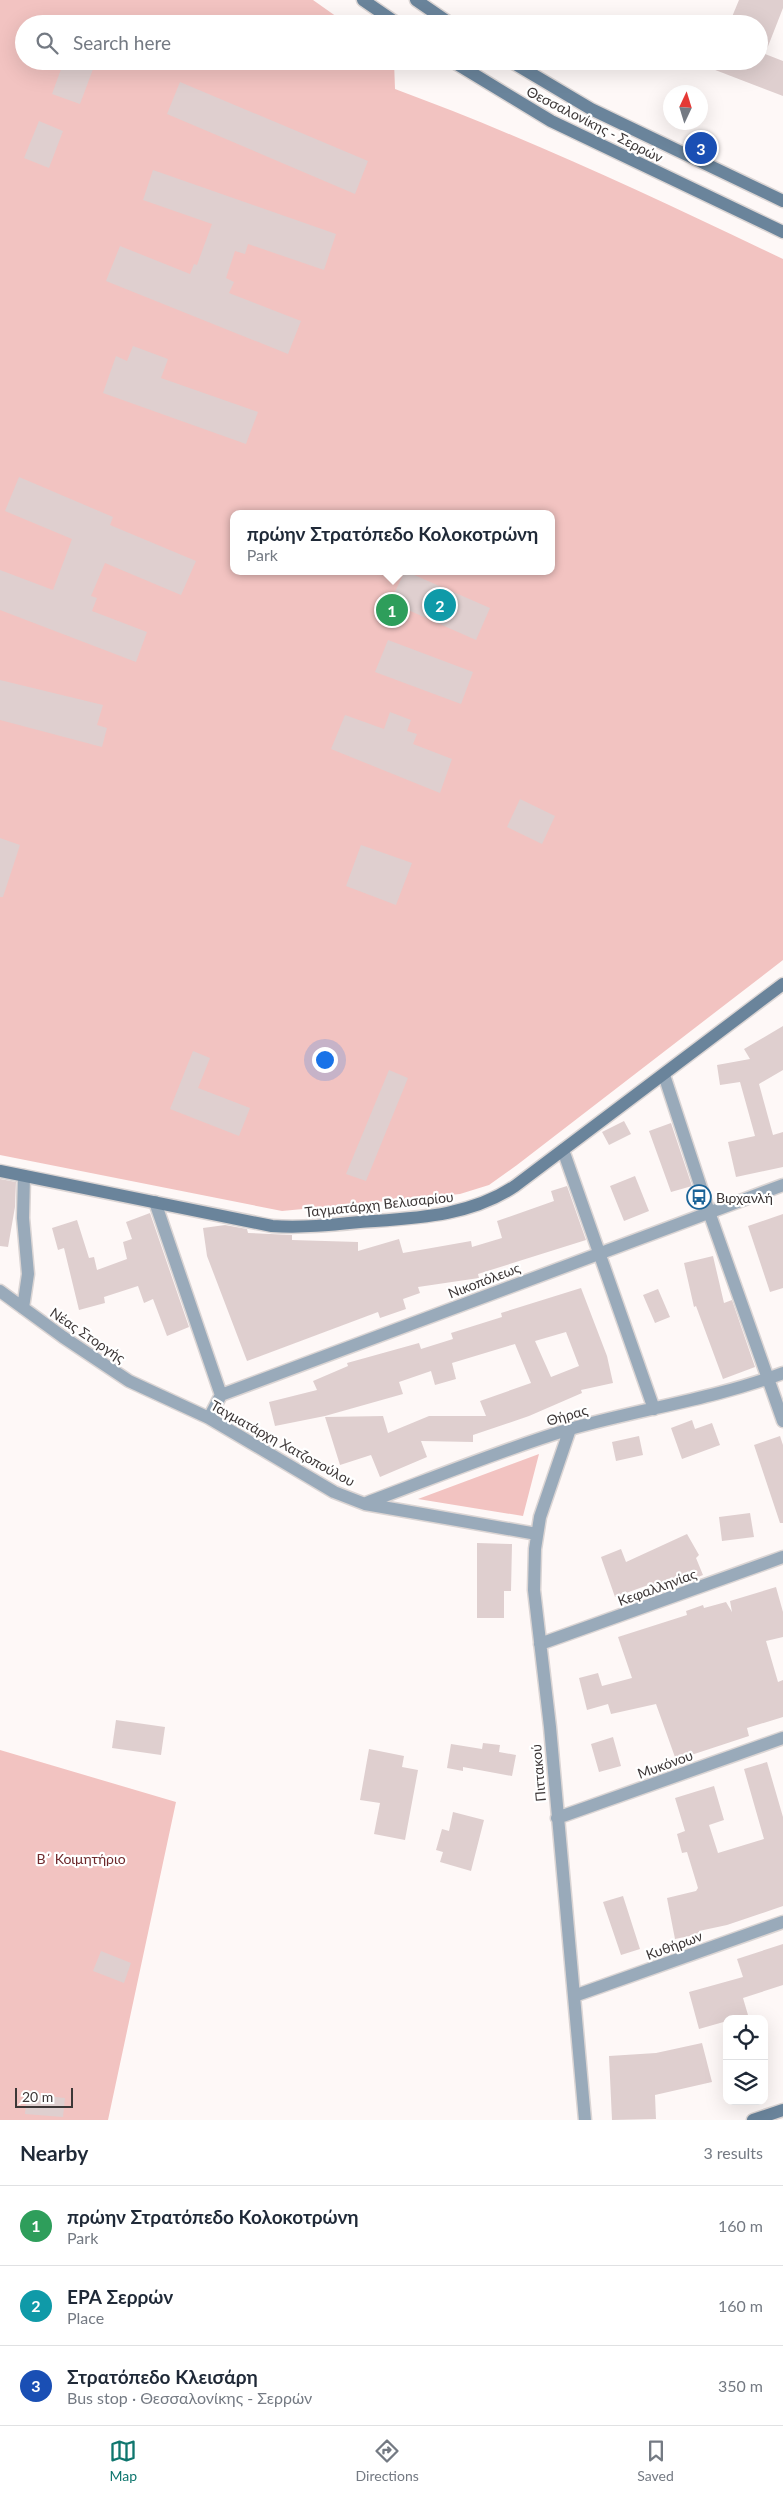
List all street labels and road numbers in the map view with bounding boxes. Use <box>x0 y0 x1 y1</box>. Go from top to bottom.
street label: Θεσσαλονίκης - Σερρών <box>524 82 666 166</box>
street label: Ταγματάρχη Βελισαρίου <box>304 1188 454 1220</box>
street label: Νικοπόλεως <box>446 1258 523 1302</box>
street label: Νέας Στοργής <box>47 1304 129 1367</box>
street label: Ταγματάρχη Χατζοπούλου <box>208 1396 358 1490</box>
street label: Θήρας <box>544 1401 590 1429</box>
street label: Κεφαλληνίας <box>615 1565 699 1609</box>
street label: Πιττακού <box>527 1744 549 1802</box>
street label: Μυκόνου <box>635 1746 695 1782</box>
street label: Κυθήρων <box>643 1927 705 1963</box>

